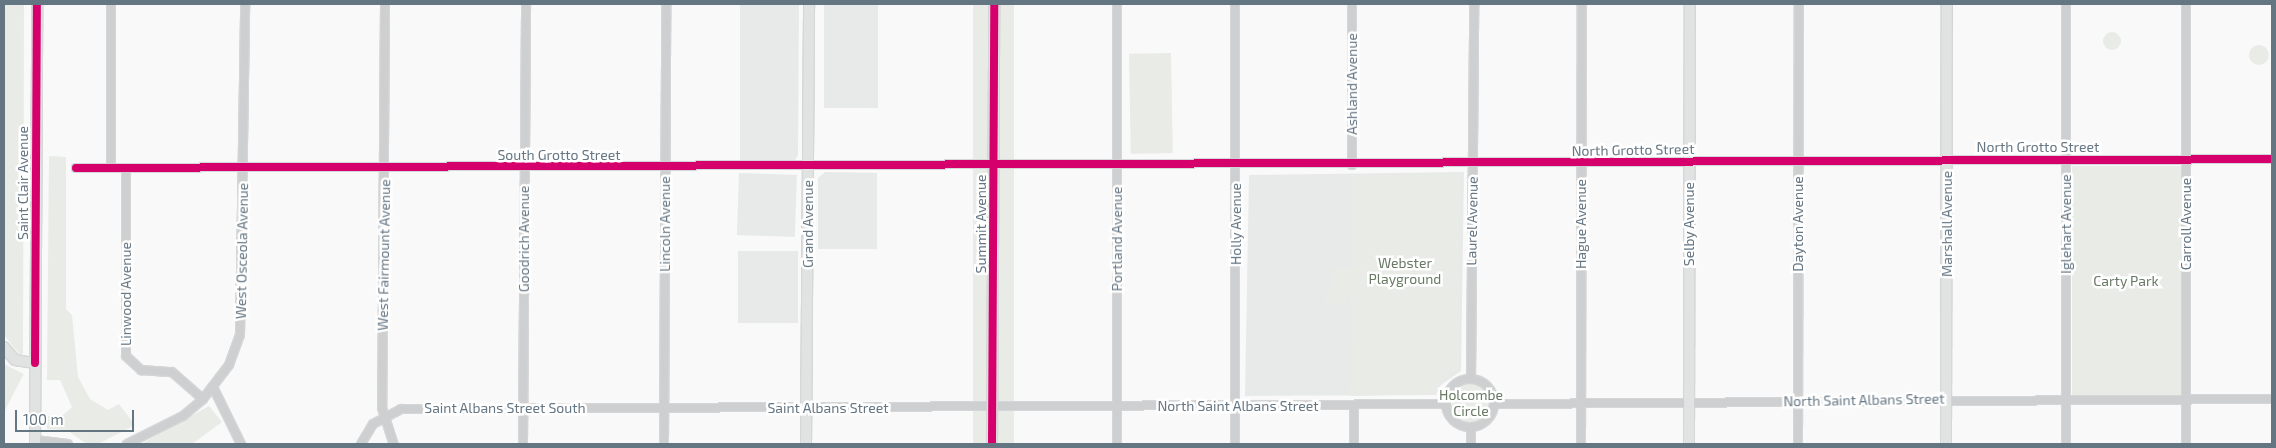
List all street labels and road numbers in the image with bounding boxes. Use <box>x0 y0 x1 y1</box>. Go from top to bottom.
street label: Ashland Avenue <box>1344 33 1360 135</box>
street label: Saint Clair Avenue <box>15 126 31 240</box>
street label: North Grotto Street <box>1977 139 2099 155</box>
street label: North Grotto Street <box>1571 141 1695 159</box>
street label: South Grotto Street <box>497 147 621 163</box>
street label: Marshall Avenue <box>1939 171 1955 277</box>
street label: Summit Avenue <box>973 174 989 274</box>
street label: Iglehart Avenue <box>2058 174 2074 274</box>
street label: Lincoln Avenue <box>657 176 673 272</box>
street label: Laurel Avenue <box>1463 176 1481 266</box>
street label: Dayton Avenue <box>1790 176 1806 272</box>
street label: Carroll Avenue <box>2178 177 2194 271</box>
street label: West Fairmount Avenue <box>374 179 394 331</box>
street label: Hague Avenue <box>1573 179 1589 269</box>
street label: Grand Avenue <box>800 180 816 268</box>
street label: Selby Avenue <box>1681 182 1697 266</box>
street label: West Osceola Avenue <box>232 183 252 319</box>
street label: Holly Avenue <box>1228 183 1244 265</box>
street label: Goodrich Avenue <box>516 186 532 292</box>
street label: Portland Avenue <box>1109 186 1125 292</box>
street label: Linwood Avenue <box>118 242 134 346</box>
street label: North Saint Albans Street <box>1783 390 1945 410</box>
street label: North Saint Albans Street <box>1157 398 1319 414</box>
street label: Saint Albans Street South <box>424 400 586 416</box>
street label: Saint Albans Street <box>767 400 889 416</box>

